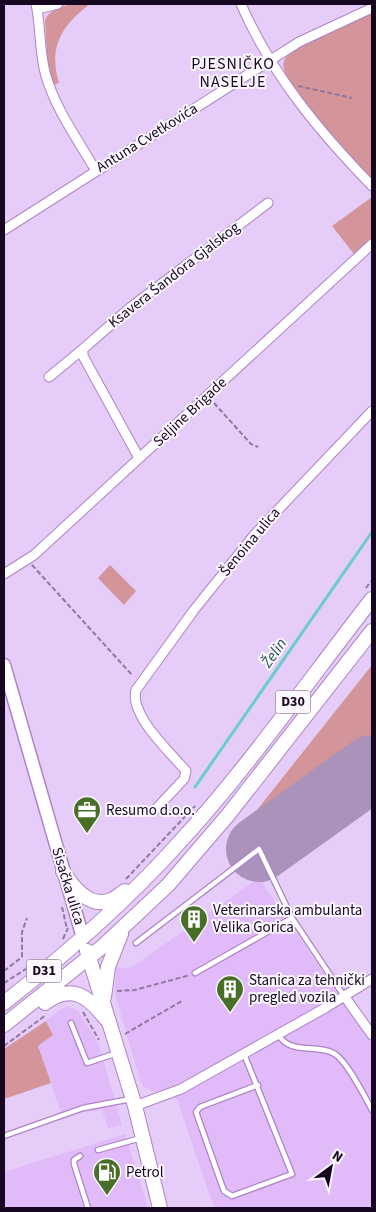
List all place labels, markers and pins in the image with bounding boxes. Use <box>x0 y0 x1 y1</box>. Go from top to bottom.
office icon: Resumo d.o.o. <box>72 795 102 834</box>
place label: Resumo d.o.o. <box>106 800 195 821</box>
place label: Veterinarska ambulanta Velika Gorica <box>213 900 362 938</box>
building icon: Veterinarska ambulanta Velika Gorica <box>179 904 209 943</box>
place label: Stanica za tehnički pregled vozila <box>249 970 365 1008</box>
building icon: Stanica za tehnički pregled vozila <box>215 974 245 1013</box>
fuel station icon: Petrol <box>92 1157 122 1196</box>
place label: Petrol <box>126 1162 164 1183</box>

